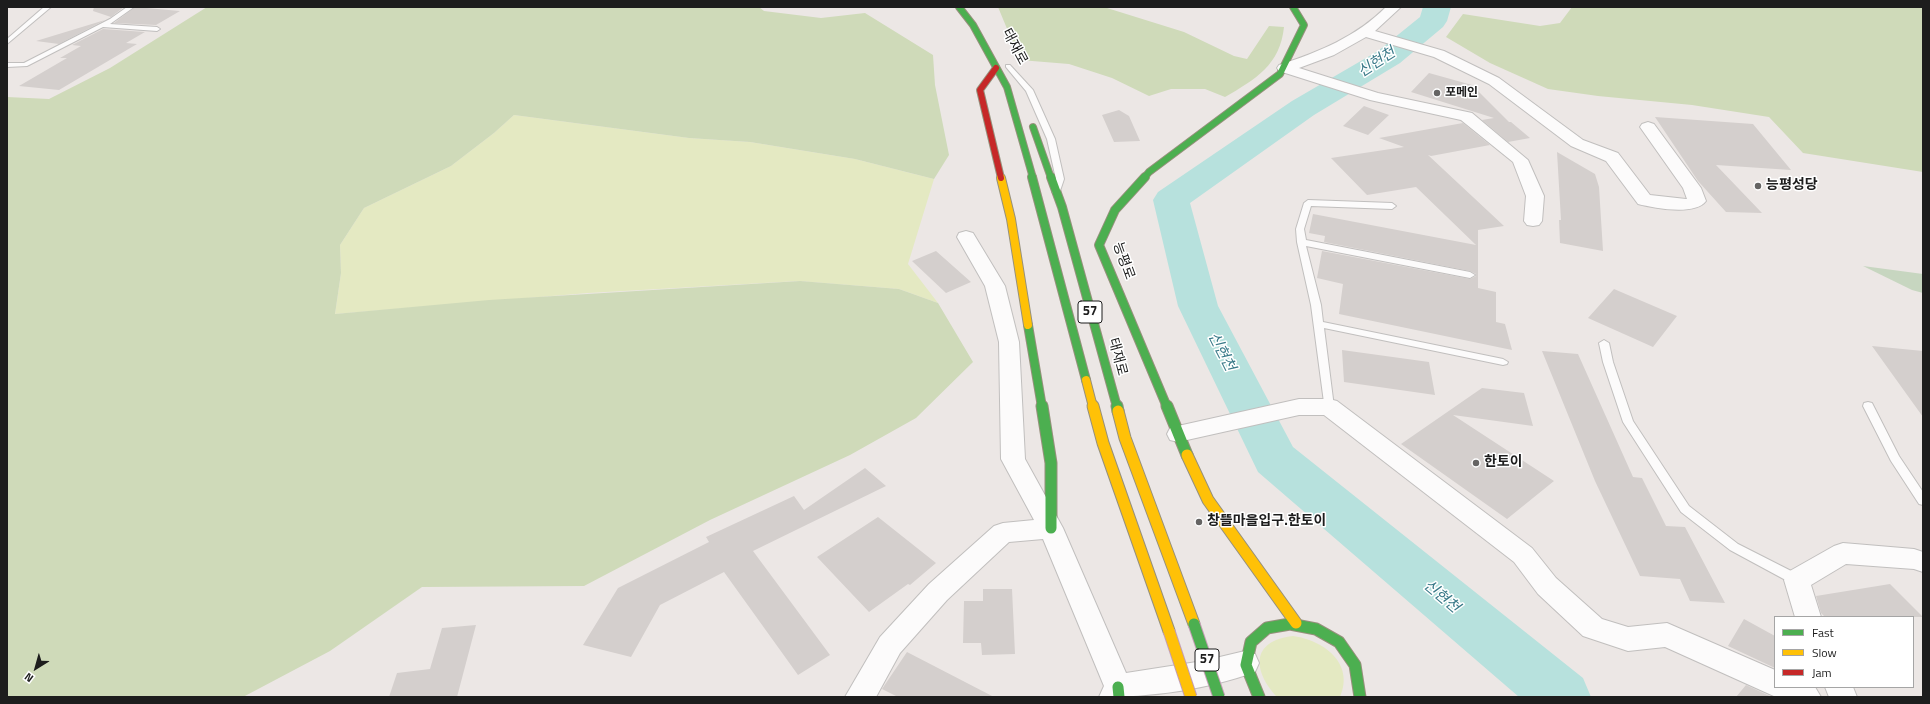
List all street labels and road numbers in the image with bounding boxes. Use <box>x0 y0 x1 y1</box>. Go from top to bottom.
street label: 태재로 <box>998 26 1030 68</box>
street label: 능평로 <box>1108 240 1138 282</box>
road number: 57 <box>1078 301 1102 323</box>
street label: 태재로 <box>1104 336 1130 378</box>
road number: 57 <box>1195 649 1219 671</box>

